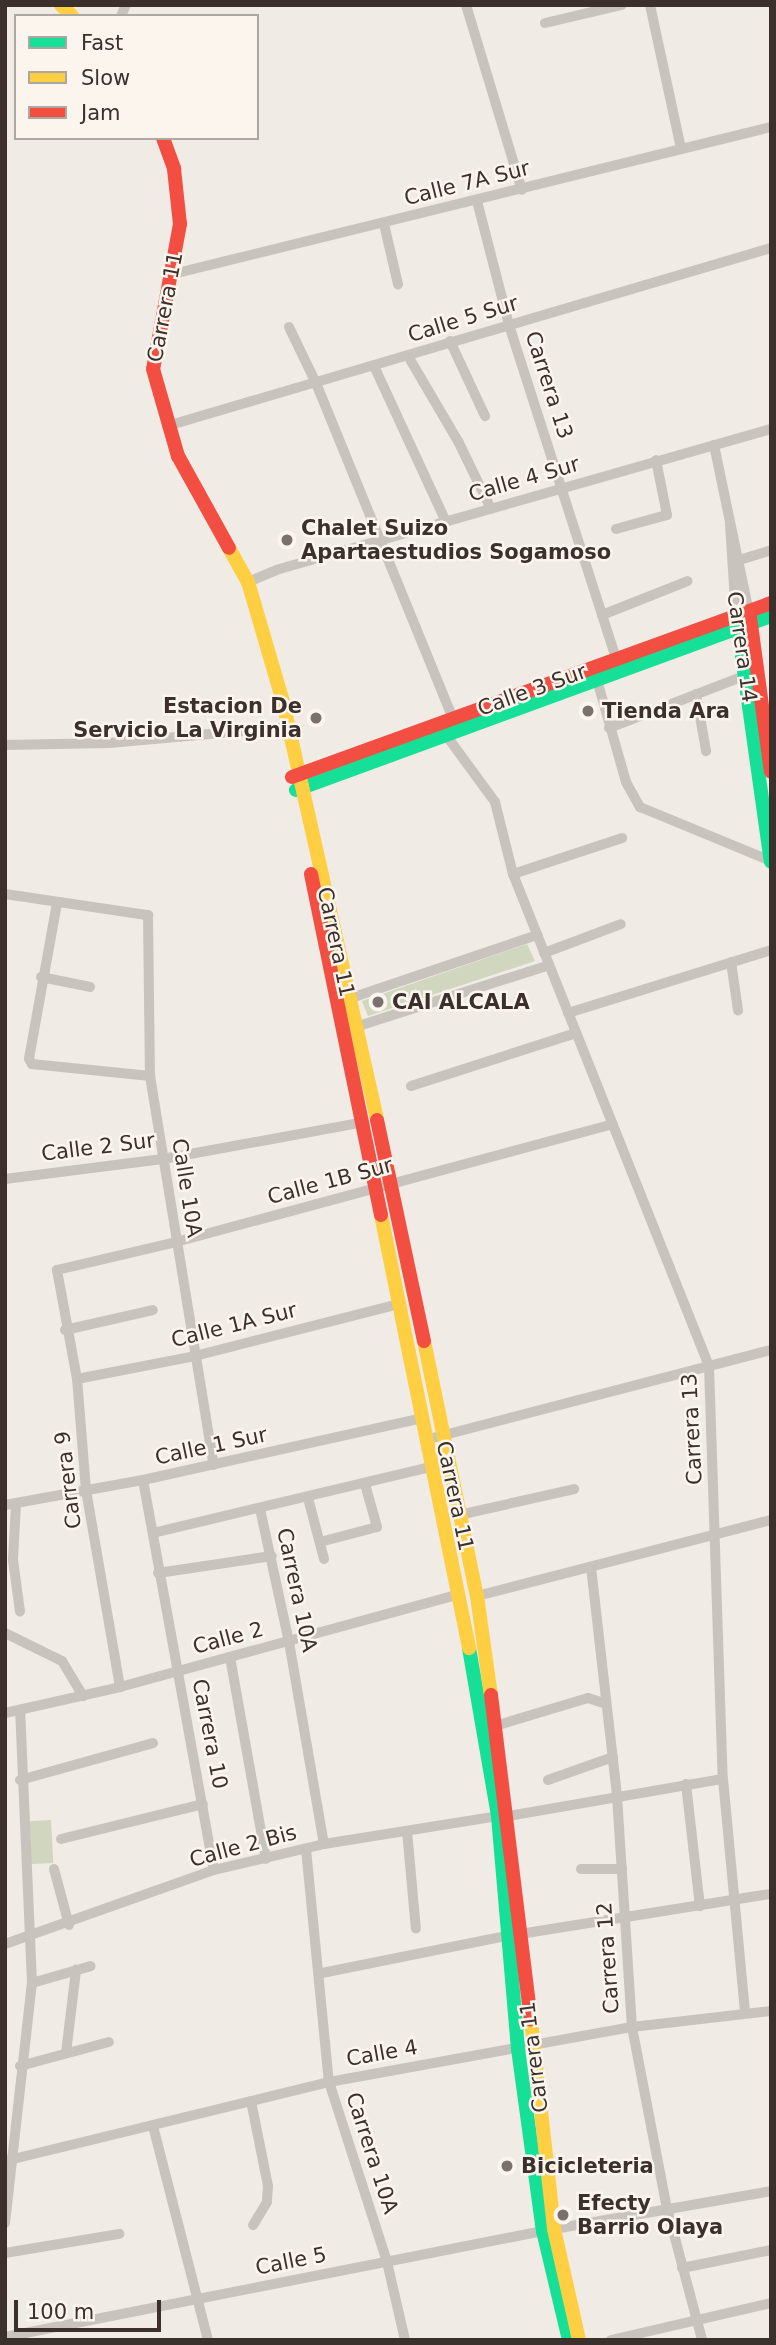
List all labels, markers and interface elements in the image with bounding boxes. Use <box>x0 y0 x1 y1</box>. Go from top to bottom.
legend <box>14 14 259 140</box>
text: Fast <box>81 31 123 55</box>
text: Slow <box>81 66 130 90</box>
text: Jam <box>81 101 121 125</box>
street label: Calle 7A Sur <box>402 155 532 211</box>
street label: Carrera 11 <box>142 250 188 364</box>
street label: Calle 5 Sur <box>405 290 521 348</box>
street label: Carrera 13 <box>520 328 578 442</box>
street label: Calle 4 Sur <box>466 451 582 507</box>
place label: Chalet Suizo Apartaestudios Sogamoso <box>301 515 611 565</box>
marker: Chalet Suizo Apartaestudios Sogamoso <box>279 532 295 548</box>
street label: Carrera 14 <box>722 590 762 704</box>
street label: Calle 3 Sur <box>474 659 590 721</box>
place label: Estacion De Servicio La Virginia <box>73 693 302 743</box>
place label: Tienda Ara <box>602 698 730 724</box>
marker: Tienda Ara <box>580 703 596 719</box>
marker: Estacion De Servicio La Virginia <box>308 710 324 726</box>
street label: Carrera 11 <box>312 885 360 999</box>
place label: CAI ALCALA <box>392 989 530 1015</box>
marker: CAI ALCALA <box>370 994 386 1010</box>
street label: Calle 2 Sur <box>40 1128 156 1166</box>
street label: Calle 10A <box>167 1137 207 1239</box>
street label: Calle 1B Sur <box>265 1152 395 1210</box>
street label: Calle 1A Sur <box>169 1297 299 1353</box>
street label: Carrera 13 <box>676 1373 708 1485</box>
street label: Calle 1 Sur <box>153 1422 269 1470</box>
street label: Carrera 9 <box>49 1430 87 1530</box>
street label: Carrera 11 <box>431 1439 479 1553</box>
street label: Carrera 10A <box>272 1526 322 1654</box>
street label: Calle 2 <box>190 1616 266 1660</box>
street label: Carrera 10 <box>187 1677 233 1791</box>
street label: Calle 2 Bis <box>187 1820 299 1872</box>
street label: Carrera 12 <box>592 1901 624 2015</box>
street label: Carrera 11 <box>515 2000 553 2114</box>
street label: Calle 4 <box>344 2034 420 2072</box>
street label: Carrera 10A <box>341 2089 403 2217</box>
place label: Bicicleteria <box>521 2153 654 2179</box>
marker: Bicicleteria <box>499 2158 515 2174</box>
place label: Efecty Barrio Olaya <box>577 2190 723 2240</box>
marker: Efecty Barrio Olaya <box>555 2207 571 2223</box>
street label: Calle 5 <box>253 2242 329 2280</box>
scale bar <box>18 2286 164 2330</box>
text: 100 m <box>27 2300 94 2324</box>

